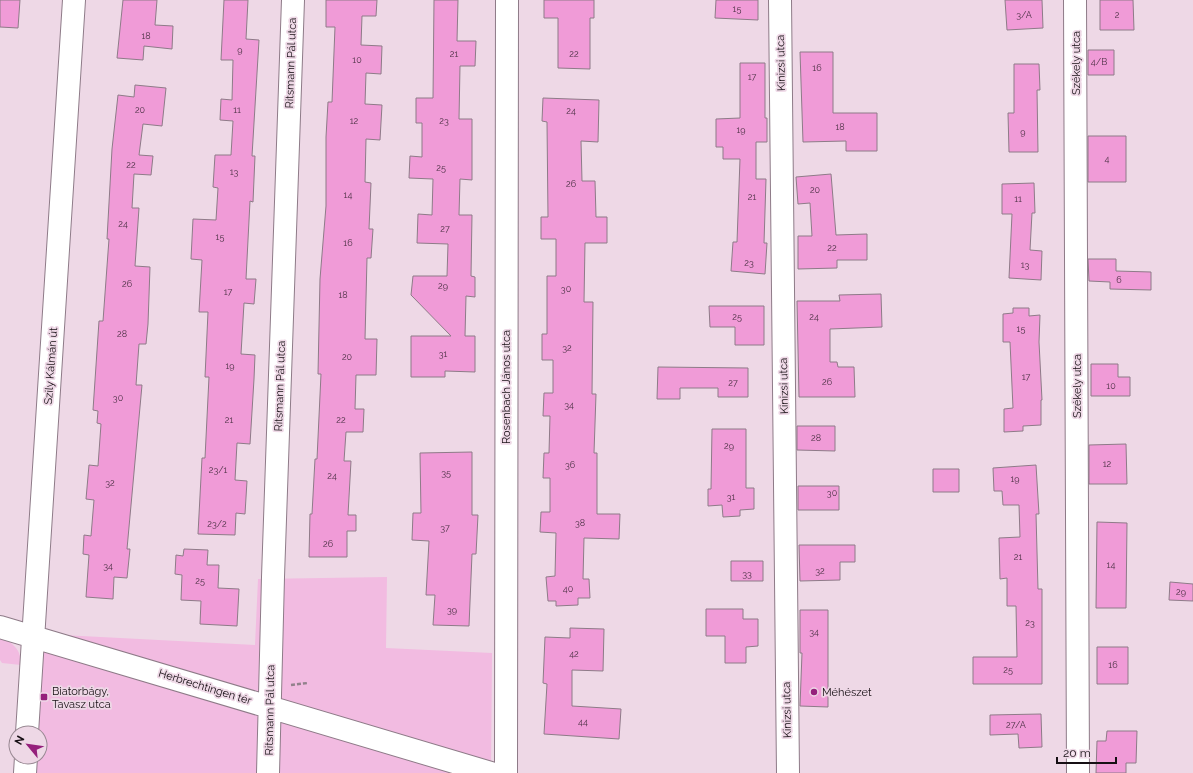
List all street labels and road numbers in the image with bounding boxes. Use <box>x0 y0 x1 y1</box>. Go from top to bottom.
street label: Ritsmann Pál utca <box>283 17 299 109</box>
street label: Székely utca <box>1070 31 1083 95</box>
street label: Kinizsi utca <box>774 35 788 91</box>
street label: Szily Kálmán út <box>42 327 60 405</box>
street label: Rosenbach János utca <box>500 330 513 444</box>
street label: Ritsmann Pál utca <box>272 340 288 432</box>
street label: Székely utca <box>1071 354 1084 418</box>
street label: Kinizsi utca <box>777 358 791 414</box>
street label: Ritsmann Pál utca <box>263 665 277 755</box>
street label: Herbrechtingen tér <box>157 667 253 707</box>
street label: Kinizsi utca <box>780 682 794 738</box>

